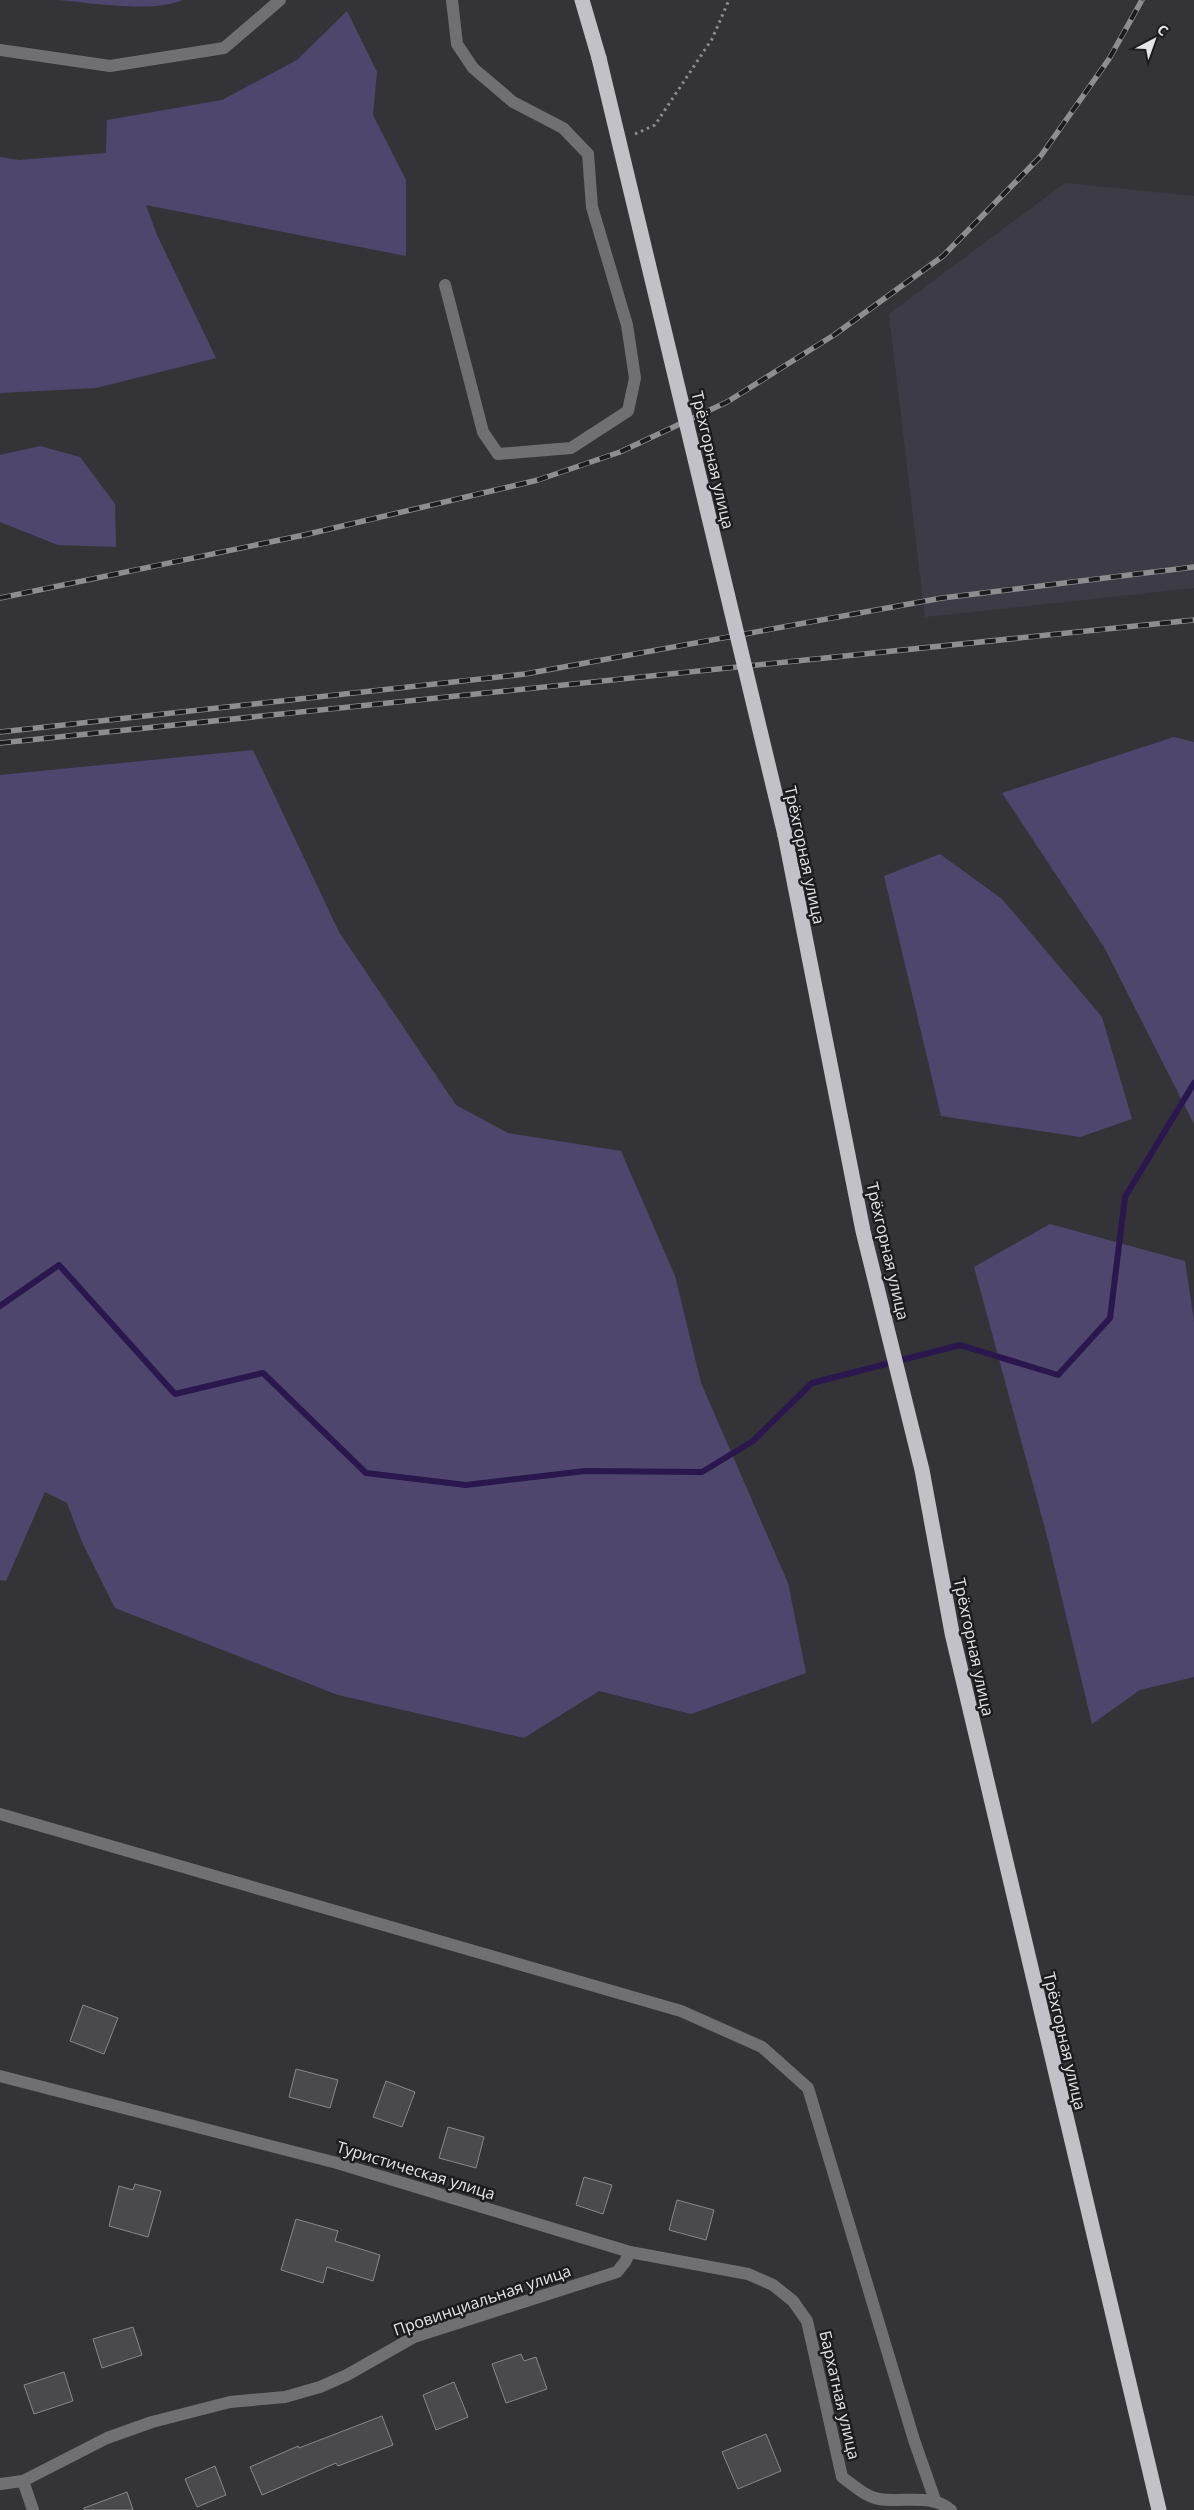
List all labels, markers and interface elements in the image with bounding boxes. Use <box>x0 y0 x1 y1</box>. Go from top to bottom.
north arrow <box>1129 15 1179 65</box>
text: С <box>1153 20 1173 40</box>
street label: Трёхгорная улица <box>686 389 740 531</box>
street label: Трёхгорная улица <box>780 784 830 926</box>
street label: Трёхгорная улица <box>861 1180 915 1322</box>
street label: Трёхгорная улица <box>949 1576 999 1718</box>
street label: Трёхгорная улица <box>1038 1970 1092 2112</box>
street label: Туристическая улица <box>334 2135 498 2205</box>
street label: Провинциальная улица <box>390 2259 574 2341</box>
street label: Бархатная улица <box>814 2328 866 2462</box>

